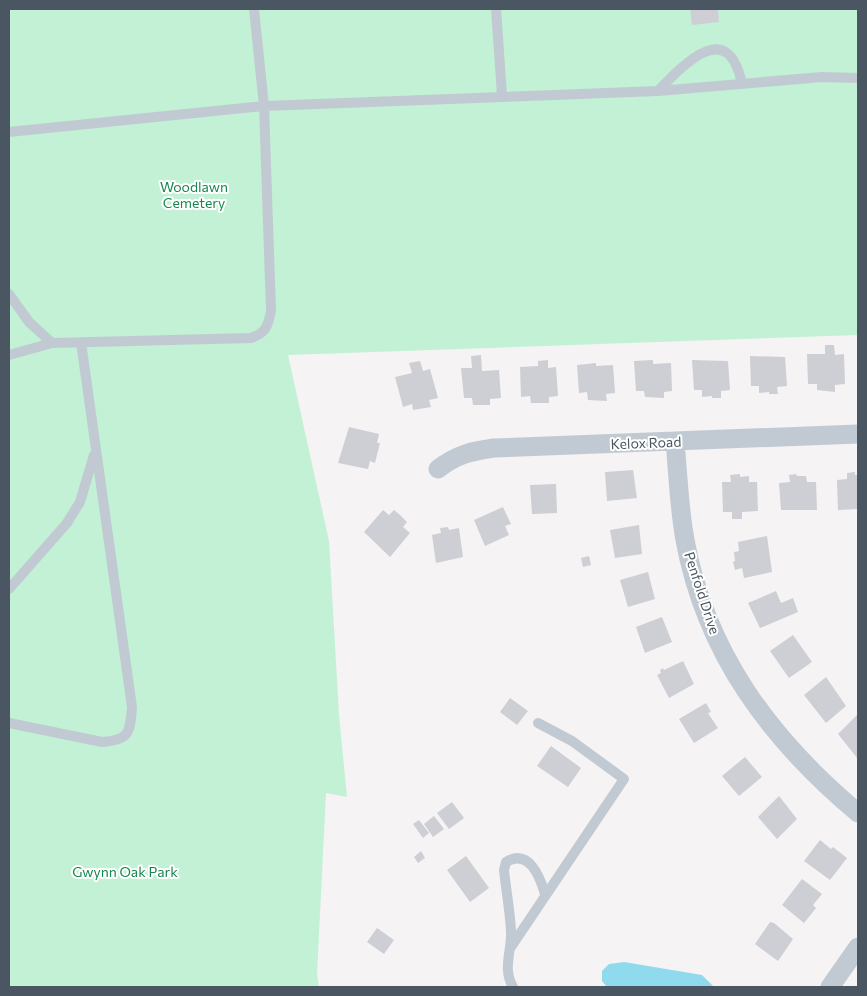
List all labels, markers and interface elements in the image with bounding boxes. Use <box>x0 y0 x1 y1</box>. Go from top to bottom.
park label: Woodlawn Cemetery <box>160 178 228 211</box>
street label: Kelox Road <box>610 433 682 452</box>
street label: Penfold Drive <box>681 549 724 636</box>
park label: Gwynn Oak Park <box>72 863 178 880</box>

